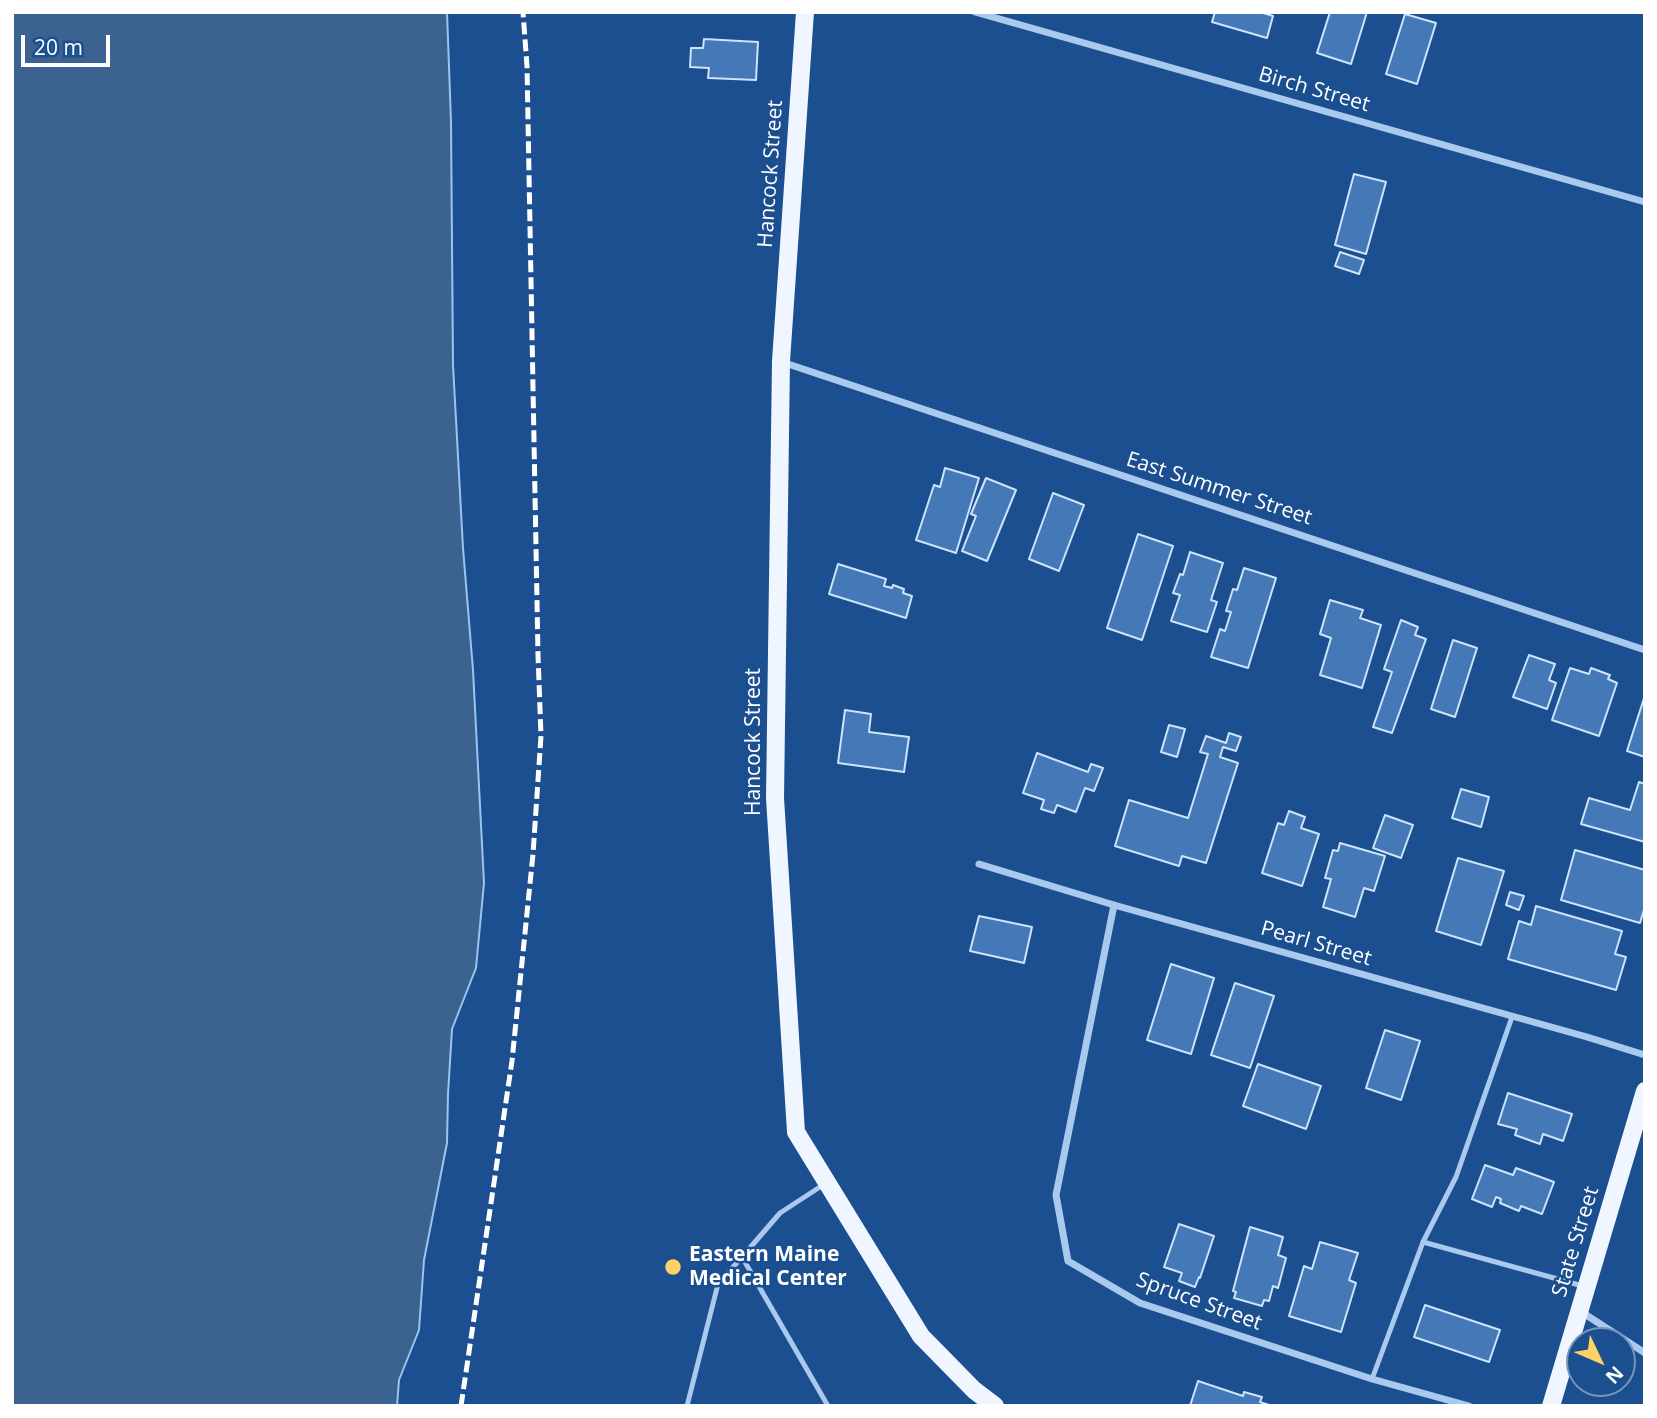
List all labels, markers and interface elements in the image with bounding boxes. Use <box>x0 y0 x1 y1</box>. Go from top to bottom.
scale bar <box>24 21 114 65</box>
text: 20 m <box>34 33 83 61</box>
street label: Birch Street <box>1255 62 1373 118</box>
street label: Hancock Street <box>753 99 789 249</box>
street label: East Summer Street <box>1123 447 1315 531</box>
street label: Hancock Street <box>741 668 767 816</box>
street label: Pearl Street <box>1258 916 1374 972</box>
street label: State Street <box>1547 1184 1605 1300</box>
place label: Eastern Maine Medical Center <box>689 1242 847 1292</box>
marker: Eastern Maine Medical Center <box>663 1257 683 1277</box>
street label: Spruce Street <box>1133 1268 1265 1336</box>
north arrow <box>1566 1327 1636 1397</box>
text: N <box>1600 1361 1629 1390</box>

